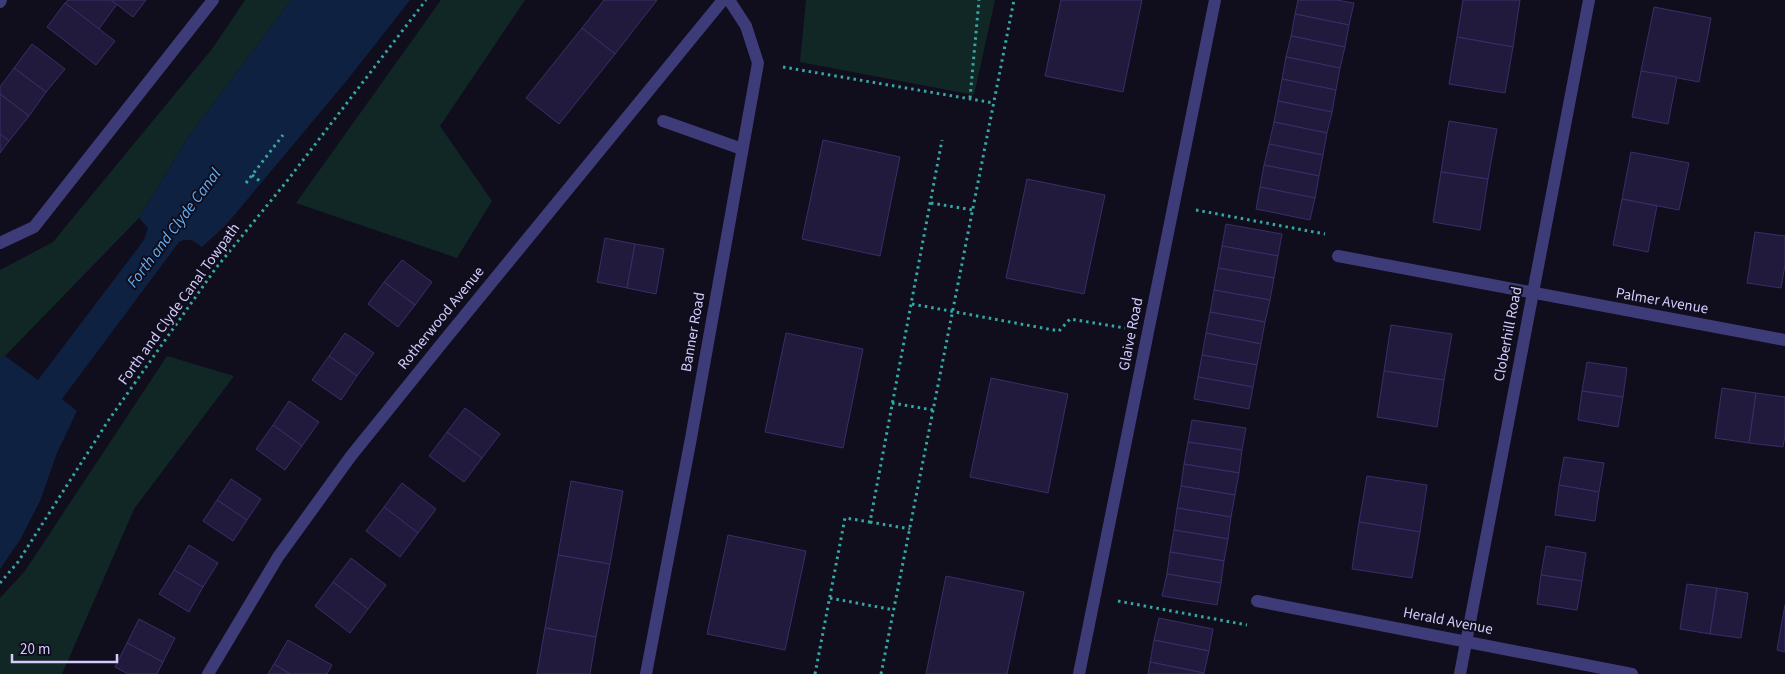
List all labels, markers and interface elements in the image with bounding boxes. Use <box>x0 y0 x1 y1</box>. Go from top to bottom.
water label: Forth and Clyde Canal <box>122 164 226 292</box>
street label: Forth and Clyde Canal Towpath <box>113 219 245 389</box>
street label: Rotherwood Avenue <box>393 262 489 374</box>
street label: Palmer Avenue <box>1614 283 1710 319</box>
street label: Cloberhill Road <box>1489 285 1527 383</box>
street label: Banner Road <box>676 290 710 374</box>
street label: Glaive Road <box>1114 296 1148 372</box>
street label: Herald Avenue <box>1401 602 1495 640</box>
scale bar <box>12 632 118 664</box>
text: 20 m <box>20 639 50 660</box>

